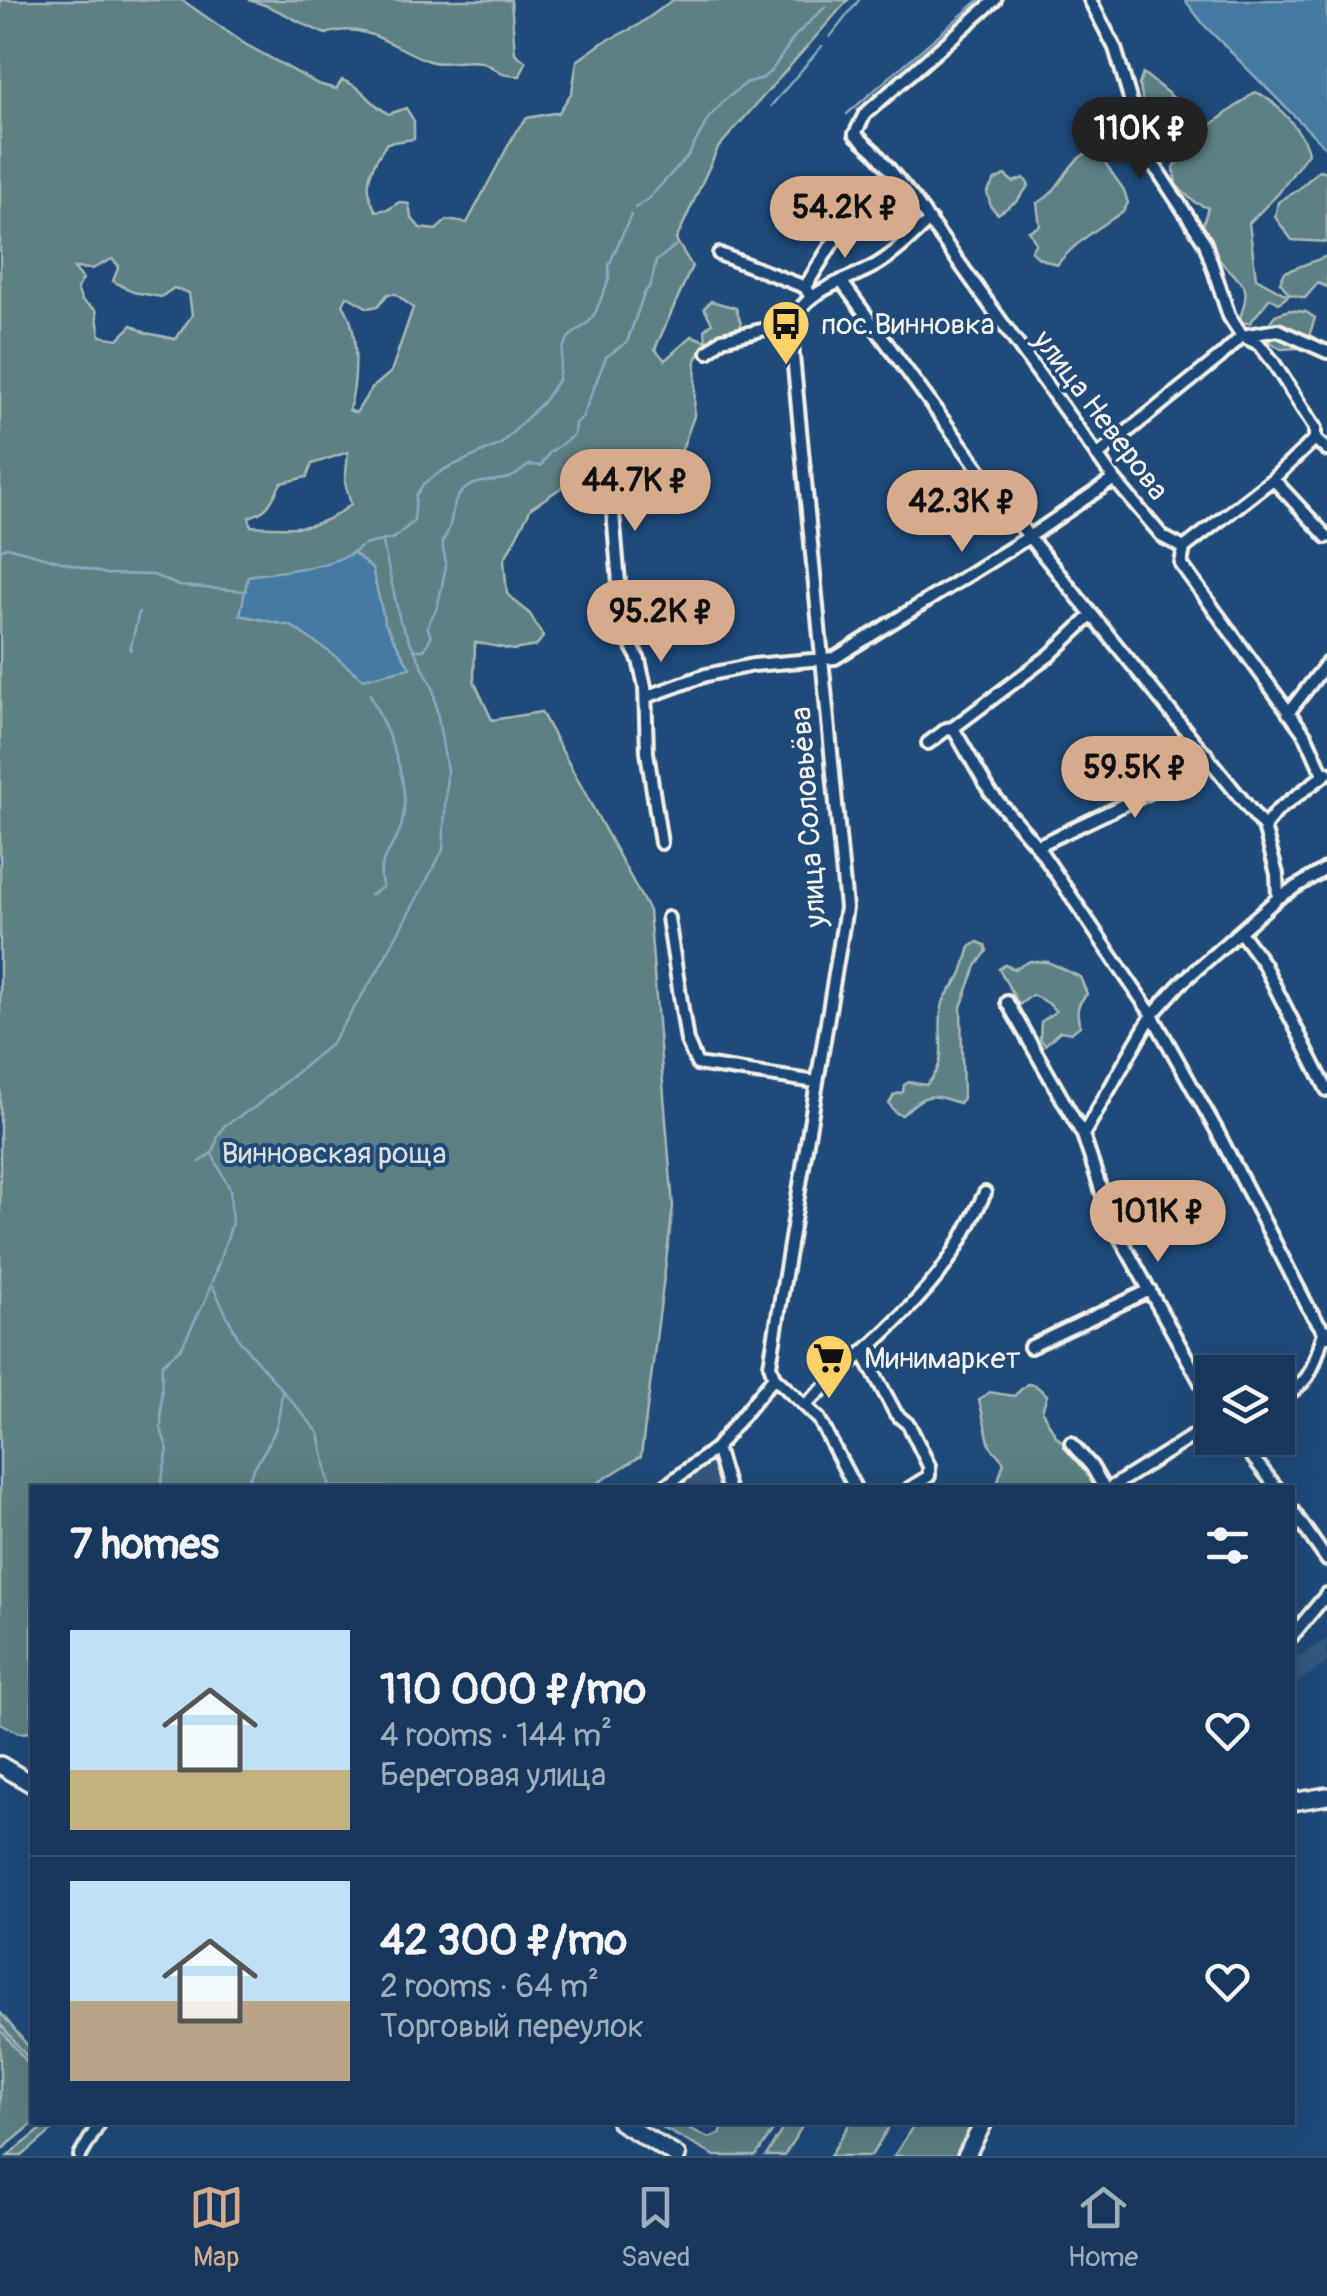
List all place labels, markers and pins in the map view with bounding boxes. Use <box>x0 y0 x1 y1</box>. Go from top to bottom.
pin: 110K ₽ <box>1059 97 1221 182</box>
pin: 54.2K ₽ <box>753 176 937 261</box>
bus stop icon: пос.Винновка <box>760 298 812 366</box>
place label: пос.Винновка <box>821 306 995 343</box>
pin: 44.7K ₽ <box>543 449 727 534</box>
pin: 42.3K ₽ <box>870 470 1054 555</box>
pin: 95.2K ₽ <box>569 580 753 665</box>
pin: 59.5K ₽ <box>1043 736 1227 821</box>
pin: 101K ₽ <box>1077 1180 1239 1265</box>
supermarket icon: Минимаркет <box>803 1332 855 1400</box>
place label: Минимаркет <box>864 1340 1020 1377</box>

